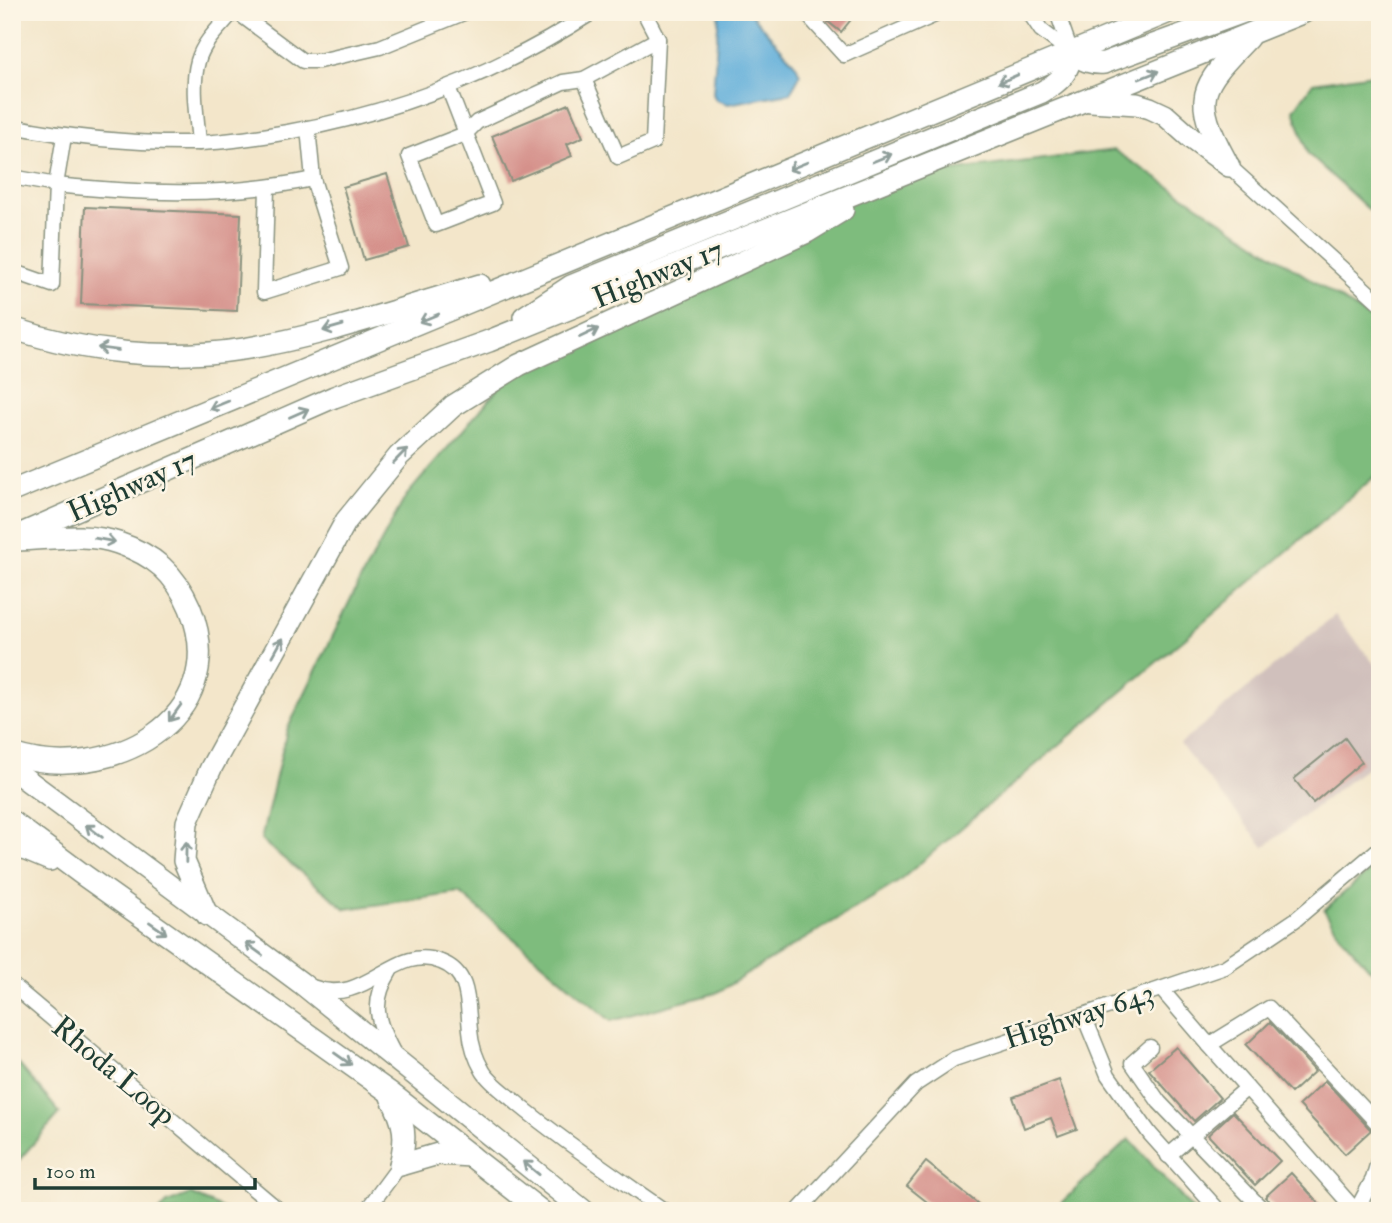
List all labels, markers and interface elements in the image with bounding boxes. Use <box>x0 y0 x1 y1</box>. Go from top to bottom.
one-way arrow <box>1138 67 1159 80</box>
one-way arrow <box>998 74 1019 87</box>
one-way arrow <box>871 150 892 163</box>
one-way arrow <box>787 161 809 174</box>
street label: Highway 17 <box>587 231 729 317</box>
one-way arrow <box>419 313 440 326</box>
one-way arrow <box>322 323 344 336</box>
one-way arrow <box>577 326 599 339</box>
one-way arrow <box>97 342 120 355</box>
one-way arrow <box>208 400 230 413</box>
one-way arrow <box>288 405 310 418</box>
street label: Highway 17 <box>62 441 202 531</box>
one-way arrow <box>391 448 408 465</box>
one-way arrow <box>93 534 116 547</box>
one-way arrow <box>271 637 285 657</box>
one-way arrow <box>168 703 183 722</box>
one-way arrow <box>85 823 104 838</box>
one-way arrow <box>179 841 193 864</box>
one-way arrow <box>148 921 167 935</box>
one-way arrow <box>245 942 264 956</box>
street label: Highway 643 <box>999 974 1159 1058</box>
street label: Rhoda Loop <box>44 1008 184 1134</box>
one-way arrow <box>333 1052 352 1067</box>
scale bar <box>35 1146 256 1190</box>
text: 100 m <box>46 1158 96 1185</box>
one-way arrow <box>522 1160 540 1176</box>

